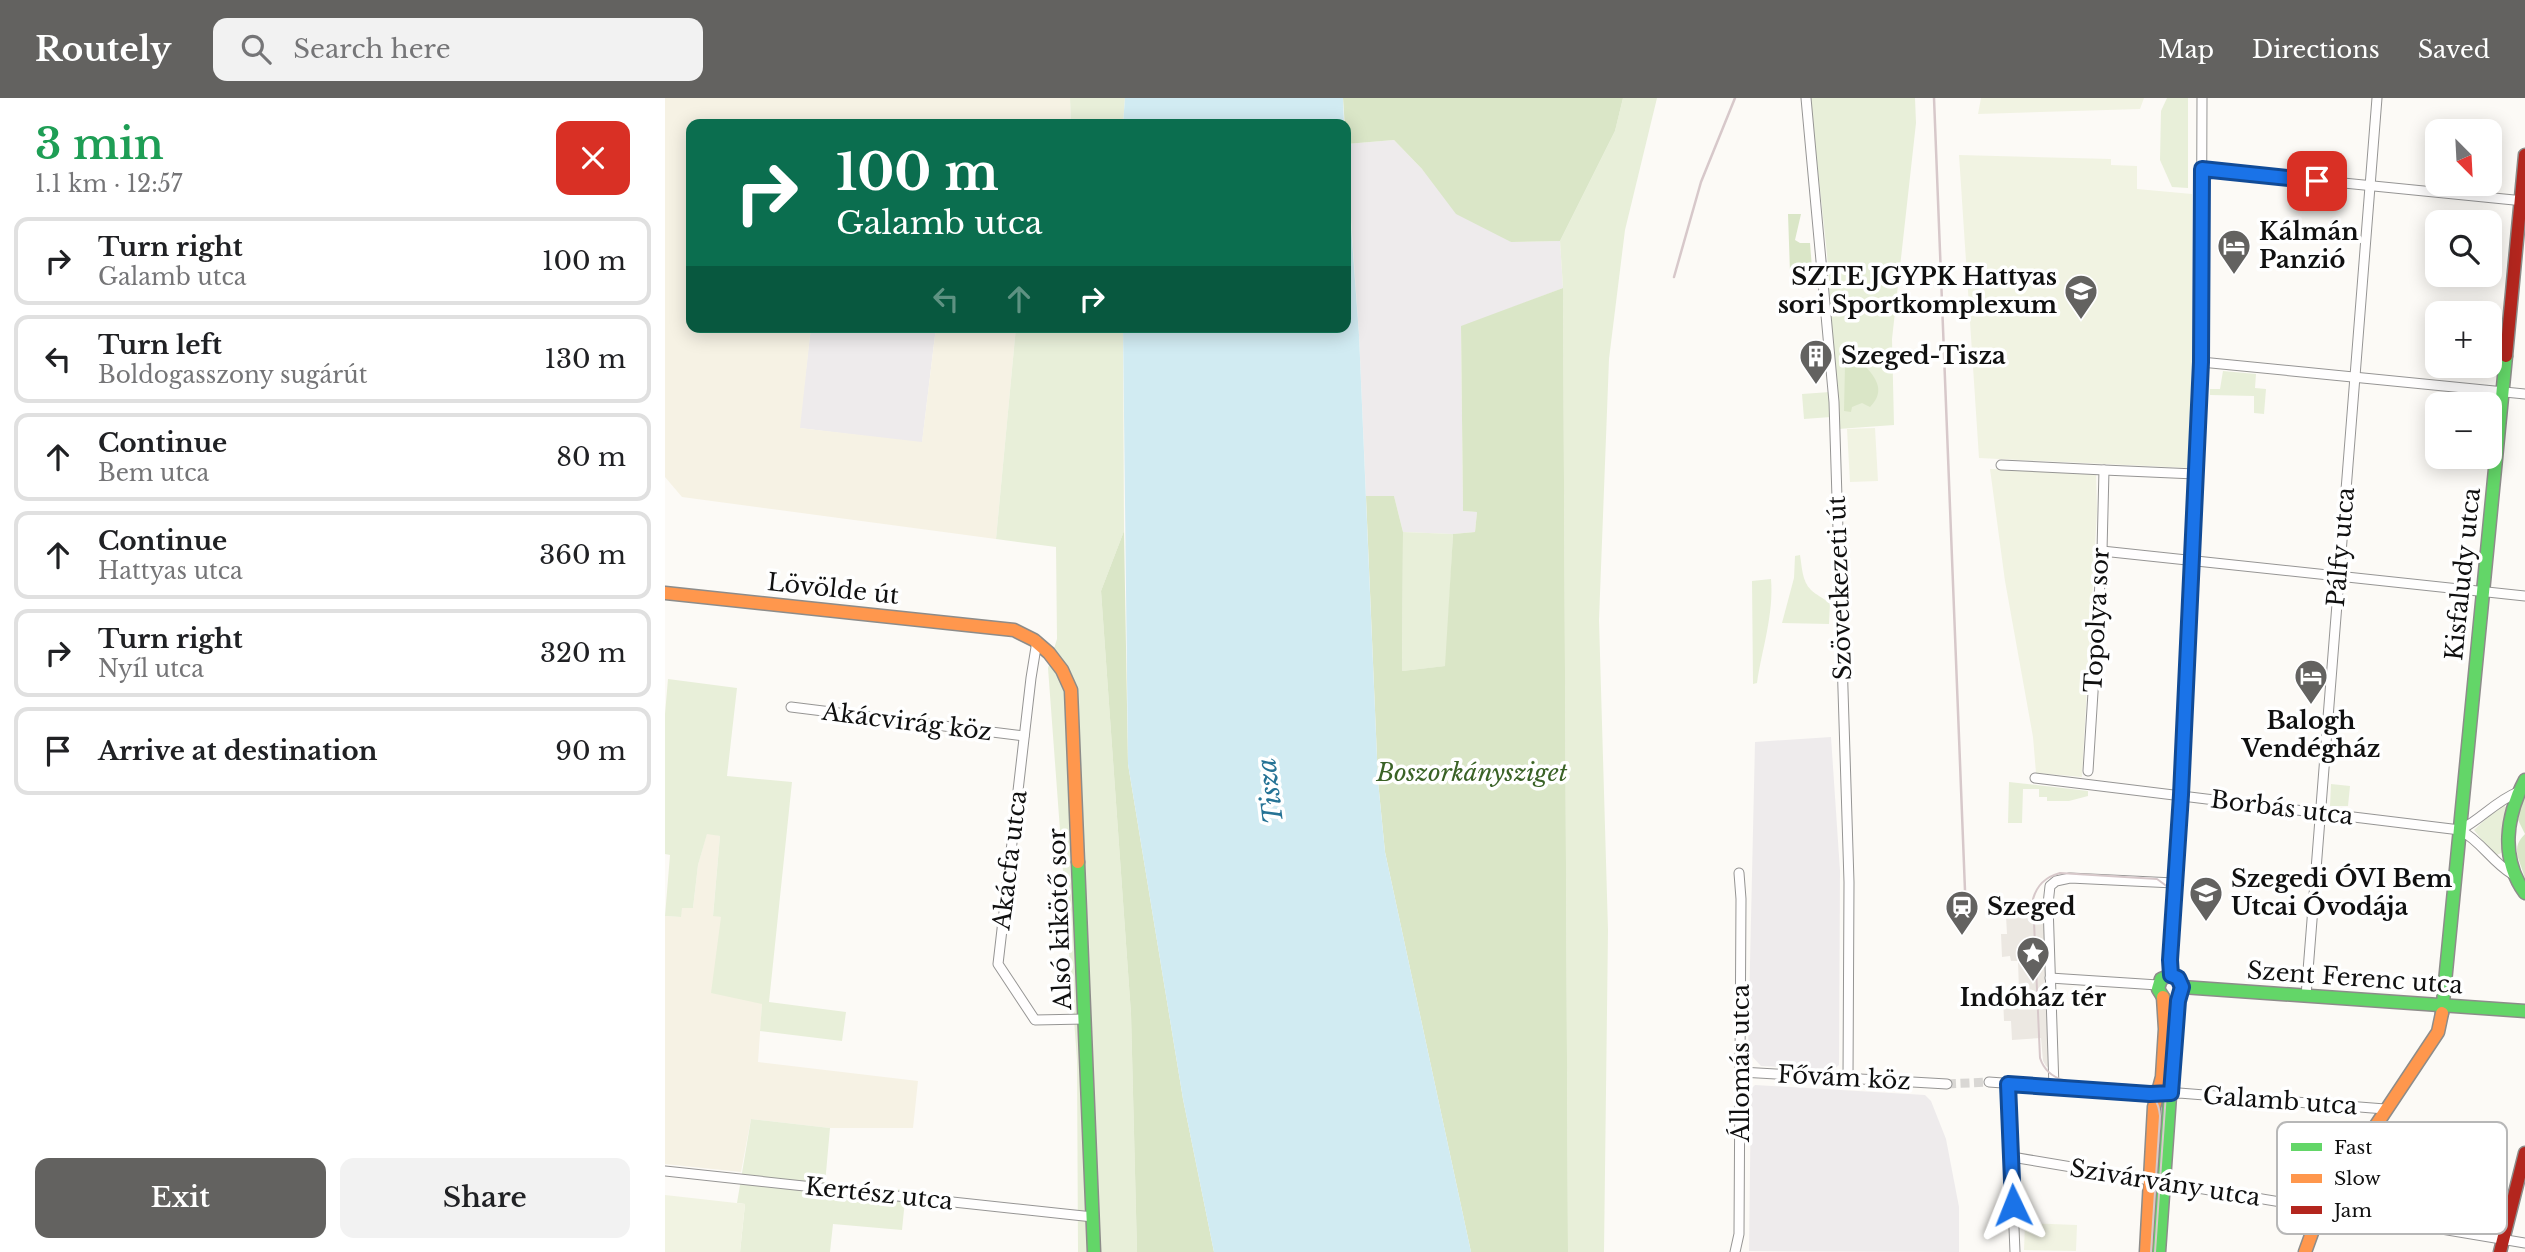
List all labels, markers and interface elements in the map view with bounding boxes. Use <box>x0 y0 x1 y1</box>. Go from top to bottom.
search box <box>213 18 703 81</box>
text: Routely <box>35 29 171 70</box>
icon: search <box>237 30 275 68</box>
text: Search here <box>293 33 451 65</box>
text: Map <box>2158 35 2214 64</box>
text: Directions <box>2252 35 2380 64</box>
text: Saved <box>2418 35 2490 64</box>
text: 3 min <box>35 118 164 170</box>
north arrow <box>2425 119 2503 196</box>
map controls <box>2425 119 2502 469</box>
button: close <box>556 121 630 195</box>
text: 100 m <box>836 142 999 203</box>
icon: right <box>721 147 812 238</box>
pin <box>2287 151 2347 211</box>
icon: arrive <box>2298 162 2336 200</box>
text: 1.1 km · 12:57 <box>35 170 182 198</box>
text: Galamb utca <box>836 203 1043 243</box>
button: search <box>2425 210 2502 287</box>
place label: Kálmán Panzió <box>2259 217 2359 274</box>
hotel icon: Kálmán Panzió <box>2215 227 2253 276</box>
text: Turn right <box>98 231 243 263</box>
icon: right <box>39 242 77 280</box>
text: 100 m <box>542 245 626 277</box>
place label: SZTE JGYPK Hattyas sori Sportkomplexum <box>1778 262 2057 319</box>
text: Galamb utca <box>98 263 246 291</box>
school or university icon: SZTE JGYPK Hattyas sori Sportkomplexum <box>2062 272 2100 321</box>
icon: left <box>927 280 965 318</box>
icon: ahead <box>1000 280 1038 318</box>
icon: right <box>1073 280 1111 318</box>
button: + <box>2425 301 2502 378</box>
text: Turn left <box>98 329 222 361</box>
building icon: Szeged-Tisza <box>1797 337 1835 386</box>
icon: left <box>39 340 77 378</box>
place label: Szeged-Tisza <box>1841 341 2006 370</box>
text: 130 m <box>544 343 626 375</box>
text: Boldogasszony sugárút <box>98 361 367 389</box>
button: − <box>2425 392 2502 469</box>
text: Continue <box>98 427 227 459</box>
icon: ahead <box>39 438 77 476</box>
text: 80 m <box>556 441 626 473</box>
text: Bem utca <box>98 459 209 487</box>
street label: Pálfy utca <box>2321 485 2360 608</box>
street label: Kisfaludy utca <box>2439 485 2486 662</box>
street label: Szövetkezeti út <box>1822 495 1857 681</box>
text: Continue <box>98 525 227 557</box>
icon: ahead <box>39 536 77 574</box>
text: 360 m <box>539 539 626 571</box>
street label: Topolya sor <box>2078 546 2115 693</box>
text: Hattyas utca <box>98 557 243 585</box>
street label: Lövölde út <box>766 567 900 610</box>
text: Turn right <box>98 623 243 655</box>
icon: right <box>39 634 77 672</box>
text: 320 m <box>540 637 626 669</box>
text: Nyíl utca <box>98 655 204 683</box>
hotel icon: Balogh Vendégház <box>2292 657 2330 706</box>
street label: Akácvirág köz <box>819 697 994 746</box>
place label: Balogh Vendégház <box>2241 706 2380 763</box>
icon: arrive <box>39 732 77 770</box>
text: Arrive at destination <box>98 735 378 767</box>
text: 90 m <box>555 735 626 767</box>
water label: Tisza <box>1250 756 1290 826</box>
park label: Boszorkánysziget <box>1375 758 1568 787</box>
street label: Borbás utca <box>2209 784 2356 831</box>
street label: Akácfa utca <box>986 788 1033 932</box>
street label: Alsó kikötő sor <box>1042 827 1077 1012</box>
place label: Szegedi ÓVI Bem Utcai Óvodája <box>2231 863 2453 921</box>
school or university icon: Szegedi ÓVI Bem Utcai Óvodája <box>2187 874 2225 923</box>
station icon: Szeged <box>1943 888 1981 937</box>
place label: Szeged <box>1987 892 2076 921</box>
place icon: Indóház tér <box>2014 934 2052 983</box>
street label: Szent Ferenc utca <box>2246 955 2465 1000</box>
street label: Állomás utca <box>1726 983 1755 1143</box>
place label: Indóház tér <box>1960 983 2106 1012</box>
street label: Fővám köz <box>1777 1060 1911 1095</box>
street label: Galamb utca <box>2202 1081 2359 1120</box>
legend <box>2277 1122 2507 1234</box>
text: Fast <box>2334 1136 2373 1159</box>
street label: Szivárvány utca <box>2068 1153 2263 1212</box>
button: Exit <box>35 1158 326 1238</box>
button: Share <box>340 1158 630 1238</box>
text: Slow <box>2334 1167 2381 1190</box>
position arrow <box>1976 1168 2050 1242</box>
street label: Kertész utca <box>804 1171 955 1216</box>
text: Jam <box>2331 1199 2372 1222</box>

